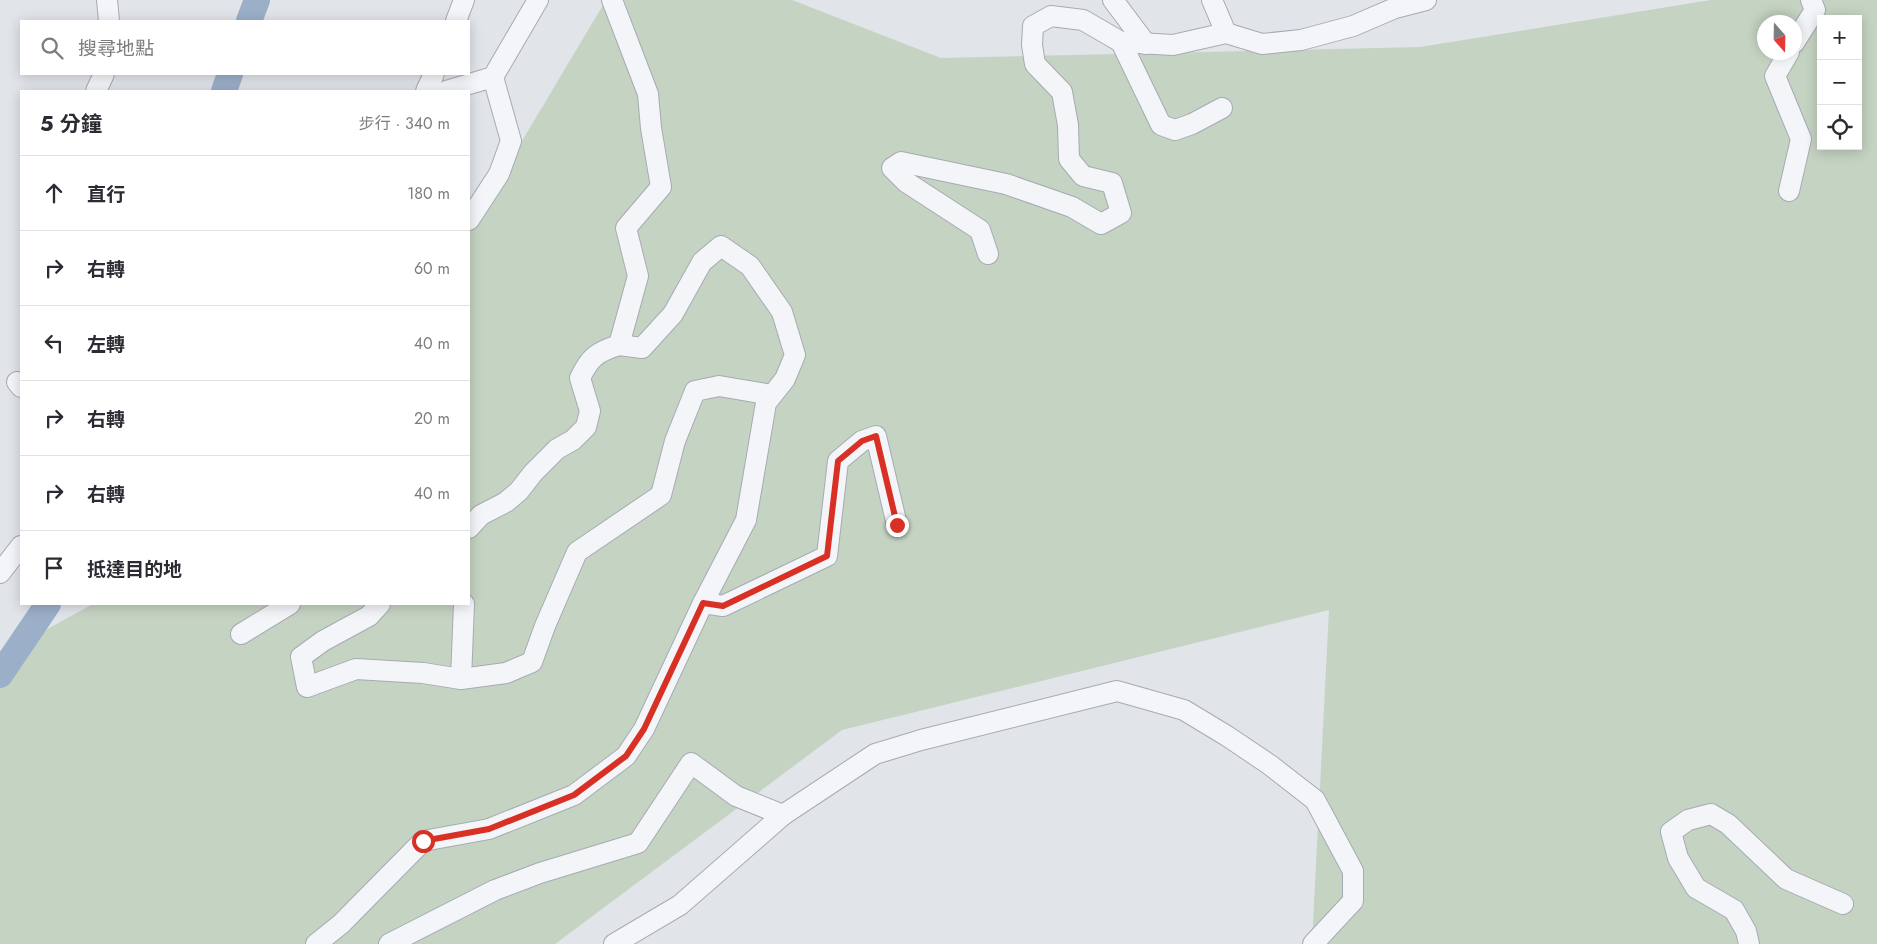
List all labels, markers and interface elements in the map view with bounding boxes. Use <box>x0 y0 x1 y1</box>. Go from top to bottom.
north arrow <box>1757 15 1802 60</box>
map controls <box>1817 15 1862 150</box>
button: + <box>1817 15 1862 60</box>
search box <box>20 20 470 75</box>
icon: search <box>38 34 66 62</box>
text: 搜尋地點 <box>78 35 154 62</box>
button: − <box>1817 60 1862 105</box>
button: locate <box>1817 105 1862 150</box>
text: 5 分鐘 <box>40 109 102 139</box>
text: 步行 · 340 m <box>359 112 450 135</box>
icon: ahead <box>40 179 68 207</box>
text: 直行 <box>87 181 125 208</box>
text: 180 m <box>407 182 450 205</box>
icon: right <box>40 254 68 282</box>
text: 右轉 <box>87 256 125 283</box>
text: 60 m <box>414 257 450 280</box>
icon: left <box>40 329 68 357</box>
text: 左轉 <box>87 331 125 358</box>
text: 40 m <box>414 332 450 355</box>
icon: right <box>40 404 68 432</box>
text: 右轉 <box>87 406 125 433</box>
text: 20 m <box>414 407 450 430</box>
icon: right <box>40 479 68 507</box>
text: 右轉 <box>87 481 125 508</box>
text: 40 m <box>414 482 450 505</box>
route end <box>886 514 909 537</box>
icon: arrive <box>40 554 68 582</box>
text: 抵達目的地 <box>87 556 182 583</box>
route start <box>412 830 435 853</box>

